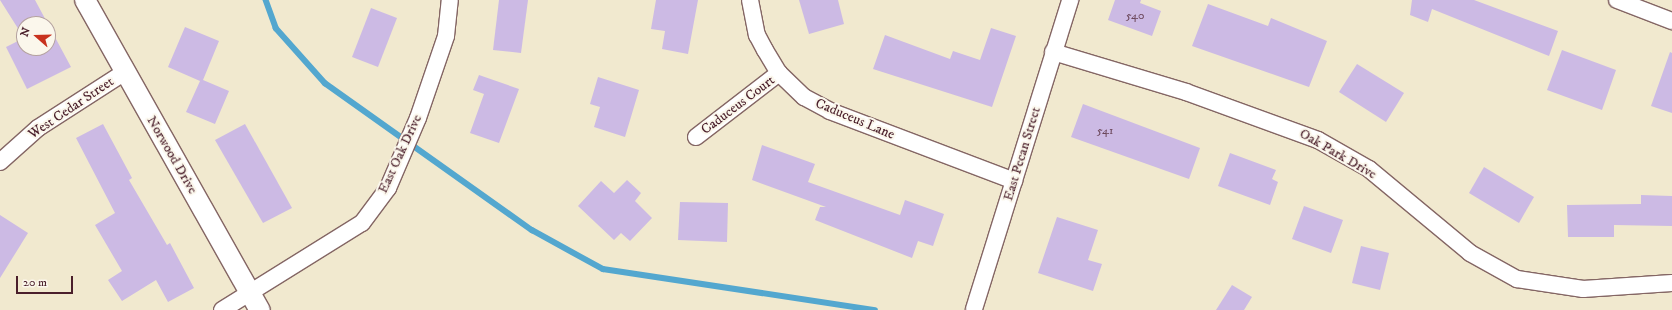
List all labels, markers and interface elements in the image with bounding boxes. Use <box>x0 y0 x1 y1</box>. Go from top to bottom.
house number: 540 <box>1126 9 1144 23</box>
north arrow <box>16 16 56 56</box>
text: N <box>18 26 34 39</box>
street label: Caduceus Court <box>698 72 778 138</box>
street label: West Cedar Street <box>25 73 117 143</box>
street label: Caduceus Lane <box>813 95 897 143</box>
street label: East Pecan Street <box>1000 105 1044 203</box>
street label: East Oak Drive <box>374 112 426 196</box>
street label: Norwood Drive <box>143 113 201 197</box>
house number: 541 <box>1097 124 1113 138</box>
street label: Oak Park Drive <box>1297 125 1379 183</box>
scale bar <box>18 268 75 294</box>
text: 20 m <box>23 275 47 290</box>

